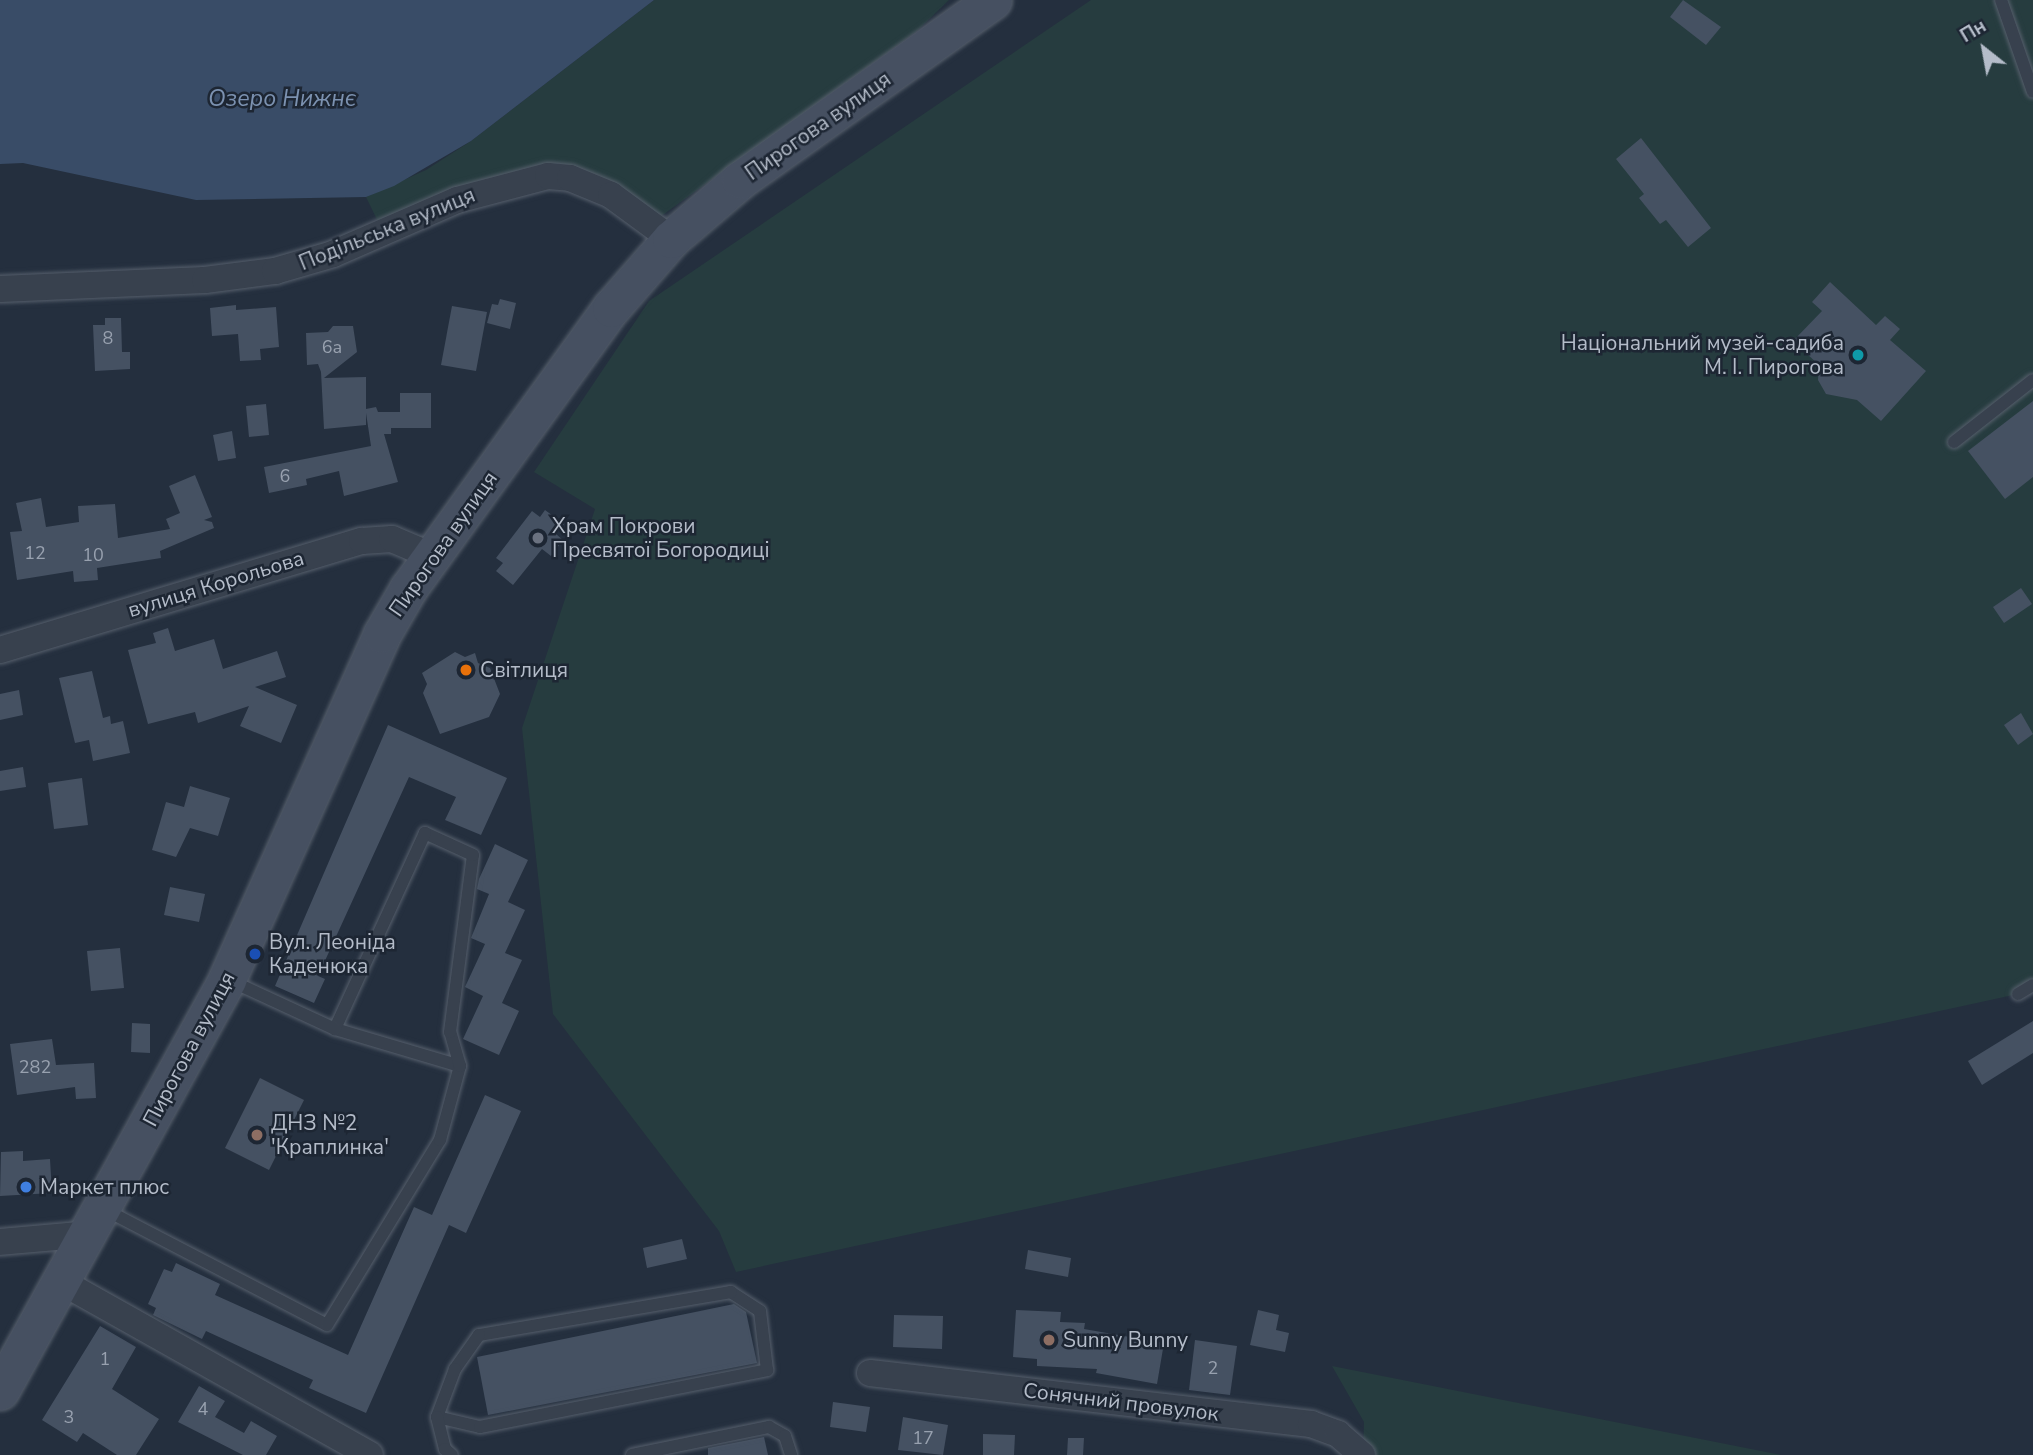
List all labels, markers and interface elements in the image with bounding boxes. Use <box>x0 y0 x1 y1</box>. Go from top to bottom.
text: Пн <box>1955 13 1991 49</box>
north arrow <box>1949 14 2019 84</box>
street label: Пирогова вулиця <box>740 66 896 186</box>
water label: Озеро Нижнє <box>208 85 356 113</box>
street label: Подільська вулиця <box>295 182 479 276</box>
house number: 8 <box>103 327 113 349</box>
place label: Національний музей-садиба М. І. Пирогова <box>1561 330 1844 380</box>
house number: 6а <box>322 336 342 358</box>
marker: Національний музей-садиба М. І. Пирогова <box>1850 347 1866 363</box>
house number: 6 <box>280 465 290 487</box>
street label: Пирогова вулиця <box>383 466 503 622</box>
place label: Храм Покрови Пресвятої Богородиці <box>552 513 770 563</box>
marker: Храм Покрови Пресвятої Богородиці <box>530 530 546 546</box>
house number: 12 <box>24 542 46 564</box>
house number: 10 <box>82 544 104 566</box>
street label: вулиця Корольова <box>125 545 307 623</box>
place label: Світлиця <box>480 657 568 683</box>
marker: Світлиця <box>458 662 474 678</box>
place label: Вул. Леоніда Каденюка <box>269 929 396 979</box>
marker: Вул. Леоніда Каденюка <box>247 946 263 962</box>
street label: Пирогова вулиця <box>138 967 240 1131</box>
house number: 282 <box>19 1056 51 1078</box>
place label: ДНЗ №2 'Краплинка' <box>271 1110 389 1160</box>
marker: ДНЗ №2 'Краплинка' <box>249 1127 265 1143</box>
place label: Маркет плюс <box>40 1174 169 1200</box>
marker: Маркет плюс <box>18 1179 34 1195</box>
place label: Sunny Bunny <box>1063 1327 1188 1353</box>
marker: Sunny Bunny <box>1041 1332 1057 1348</box>
house number: 1 <box>100 1348 110 1370</box>
house number: 2 <box>1208 1357 1218 1379</box>
street label: Сонячний провулок <box>1022 1378 1220 1426</box>
house number: 4 <box>198 1398 208 1420</box>
house number: 3 <box>64 1406 74 1428</box>
house number: 17 <box>912 1427 934 1449</box>

